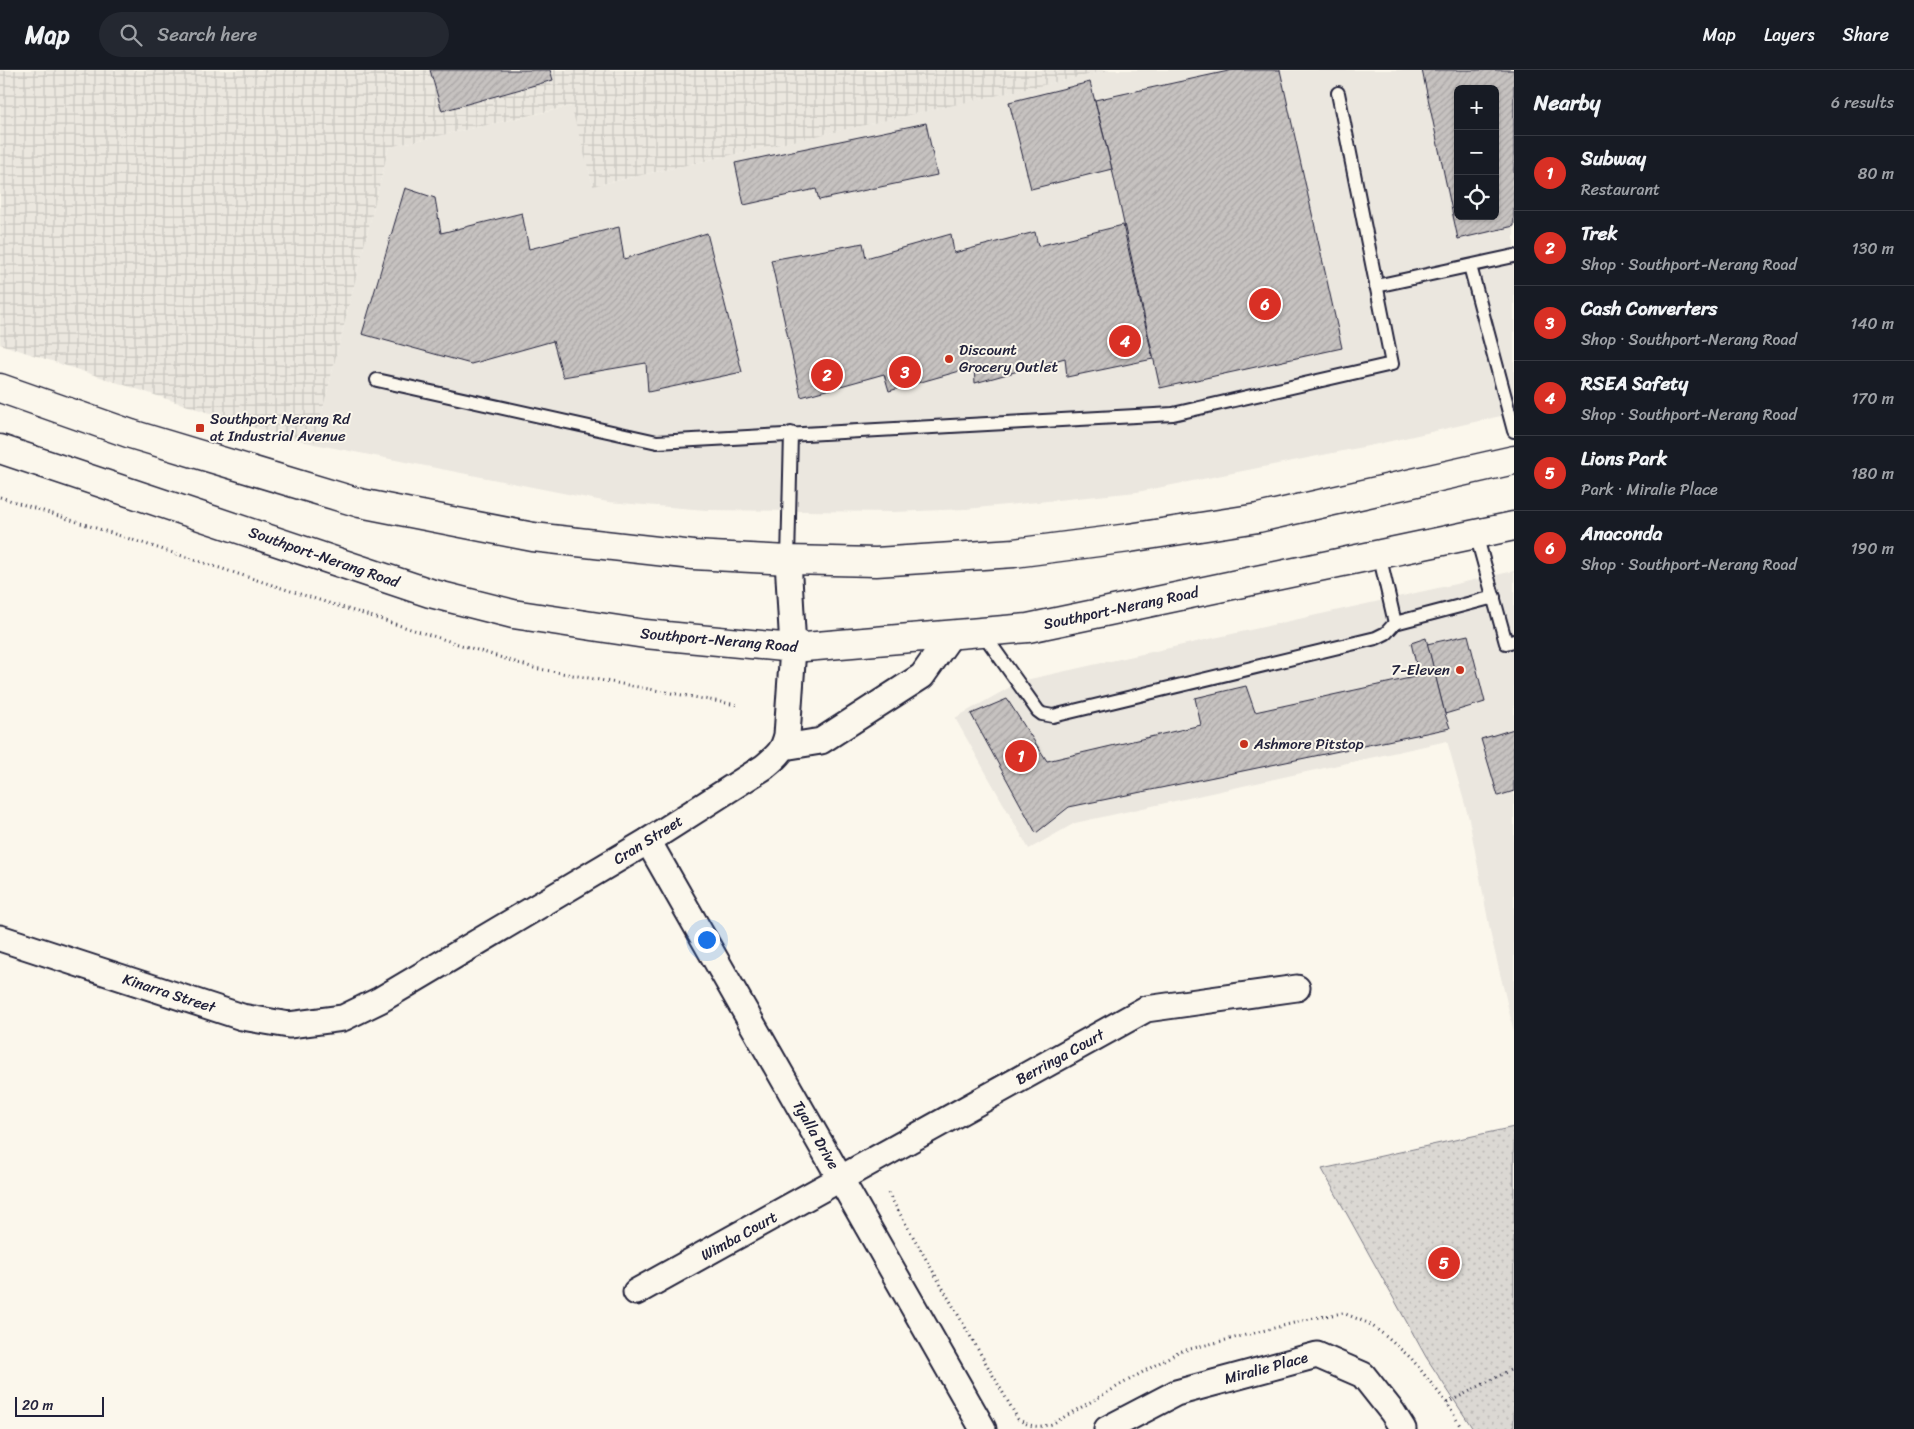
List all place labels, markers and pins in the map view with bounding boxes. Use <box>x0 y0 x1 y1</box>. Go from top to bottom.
pin: 6 <box>1249 285 1281 323</box>
pin: 4 <box>1109 322 1141 360</box>
place label: Discount Grocery Outlet <box>959 337 1058 380</box>
pin: 3 <box>889 353 921 391</box>
marker: Discount Grocery Outlet <box>943 353 955 365</box>
pin: 2 <box>811 356 843 394</box>
place label: Southport Nerang Rd at Industrial Avenue <box>210 406 351 449</box>
marker: Southport Nerang Rd at Industrial Avenue <box>194 422 206 434</box>
place label: 7-Eleven <box>1391 657 1450 683</box>
marker: 7-Eleven <box>1454 664 1466 676</box>
place label: Ashmore Pitstop <box>1253 731 1364 757</box>
pin: 1 <box>1005 737 1037 775</box>
marker: Ashmore Pitstop <box>1238 738 1250 750</box>
pin: 5 <box>1428 1244 1460 1282</box>

